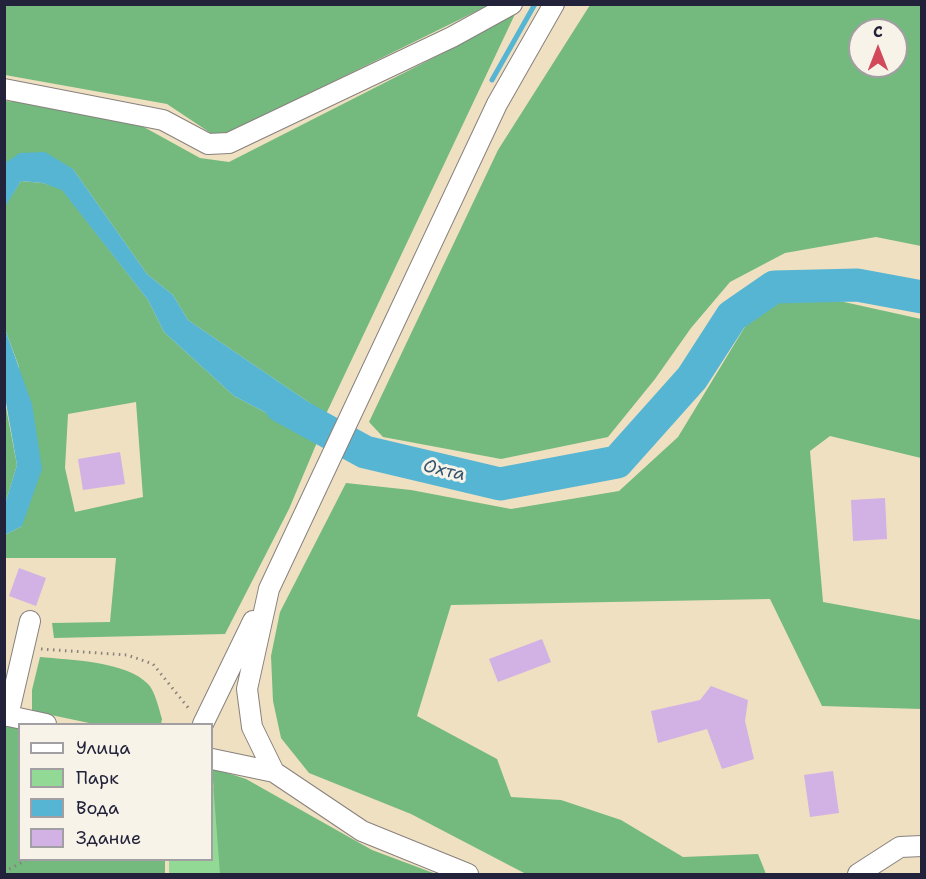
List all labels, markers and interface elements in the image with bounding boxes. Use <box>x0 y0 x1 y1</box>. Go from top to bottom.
north arrow <box>848 18 908 78</box>
text: С <box>873 21 883 42</box>
water label: Охта <box>421 456 467 486</box>
legend <box>18 723 213 861</box>
text: Улица <box>76 736 130 760</box>
text: Парк <box>76 766 119 790</box>
text: Вода <box>76 796 119 820</box>
text: Здание <box>76 826 141 850</box>

